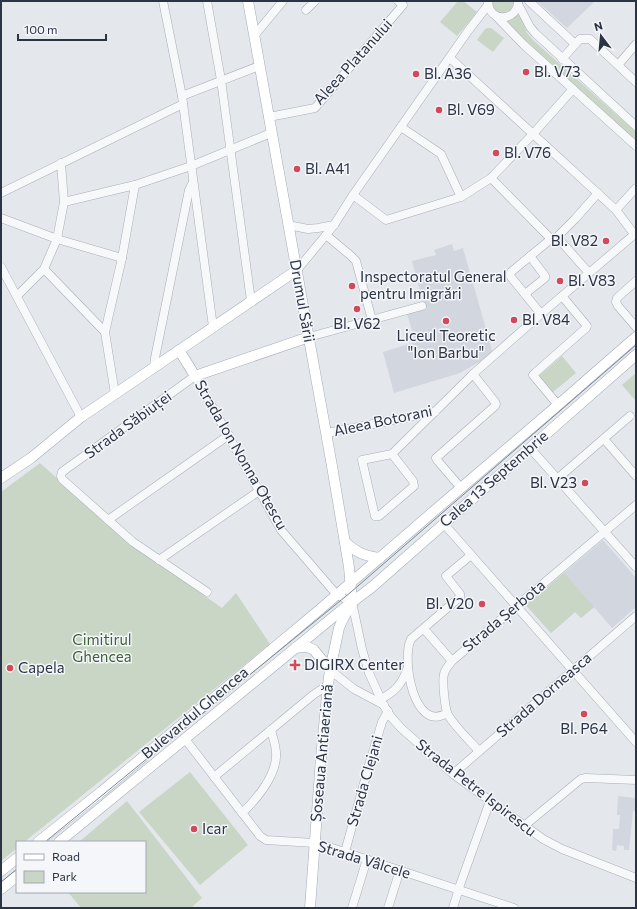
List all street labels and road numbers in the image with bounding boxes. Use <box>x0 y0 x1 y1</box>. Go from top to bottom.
street label: Aleea Platanului <box>309 15 395 108</box>
street label: Drumul Sării <box>287 258 319 344</box>
street label: Strada Ion Nonna Otescu <box>192 377 292 532</box>
street label: Strada Săbiuței <box>80 387 176 463</box>
street label: Aleea Botorani <box>332 401 434 439</box>
street label: Calea 13 Septembrie <box>436 426 551 530</box>
street label: Strada Șerbota <box>458 575 550 657</box>
street label: Strada Dorneasca <box>492 648 595 741</box>
street label: Bulevardul Ghencea <box>137 662 251 762</box>
street label: Șoseaua Antiaeriană <box>306 683 338 823</box>
street label: Strada Clejani <box>342 733 386 828</box>
street label: Strada Petre Ispirescu <box>413 735 540 840</box>
street label: Strada Vâlcele <box>316 836 413 882</box>

